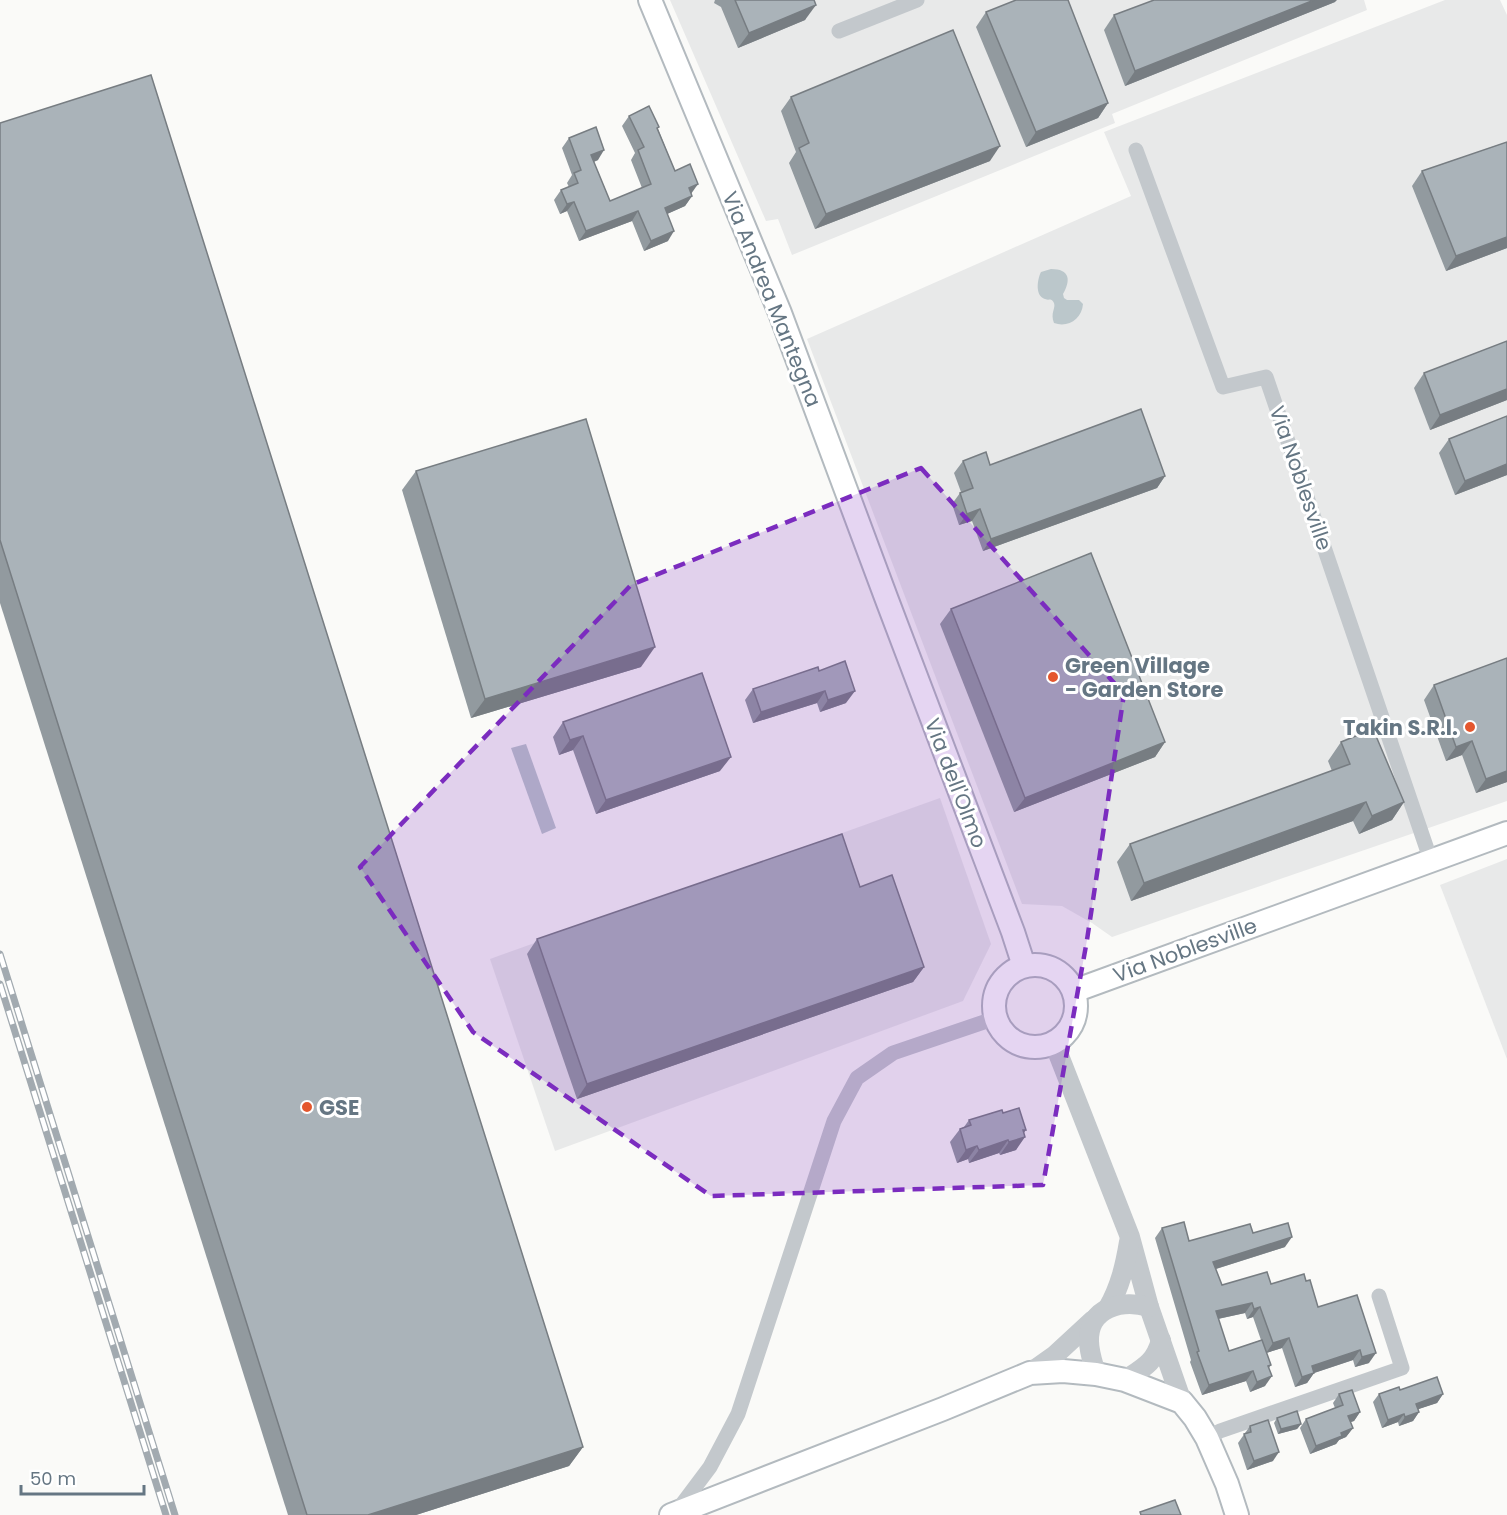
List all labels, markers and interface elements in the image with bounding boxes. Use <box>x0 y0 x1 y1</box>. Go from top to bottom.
street label: Via Andrea Mantegna <box>716 187 828 411</box>
street label: Via Noblesville <box>1263 402 1339 554</box>
place label: Green Village - Garden Store <box>1065 651 1223 704</box>
marker: Green Village - Garden Store <box>1046 670 1060 684</box>
place label: Takin S.R.l. <box>1343 713 1458 742</box>
street label: Via dell'Olmo <box>918 714 994 852</box>
marker: Takin S.R.l. <box>1463 720 1477 734</box>
street label: Via Noblesville <box>1109 911 1261 989</box>
place label: GSE <box>319 1093 359 1122</box>
marker: GSE <box>300 1100 314 1114</box>
scale bar <box>21 1458 144 1496</box>
text: 50 m <box>30 1466 76 1491</box>

